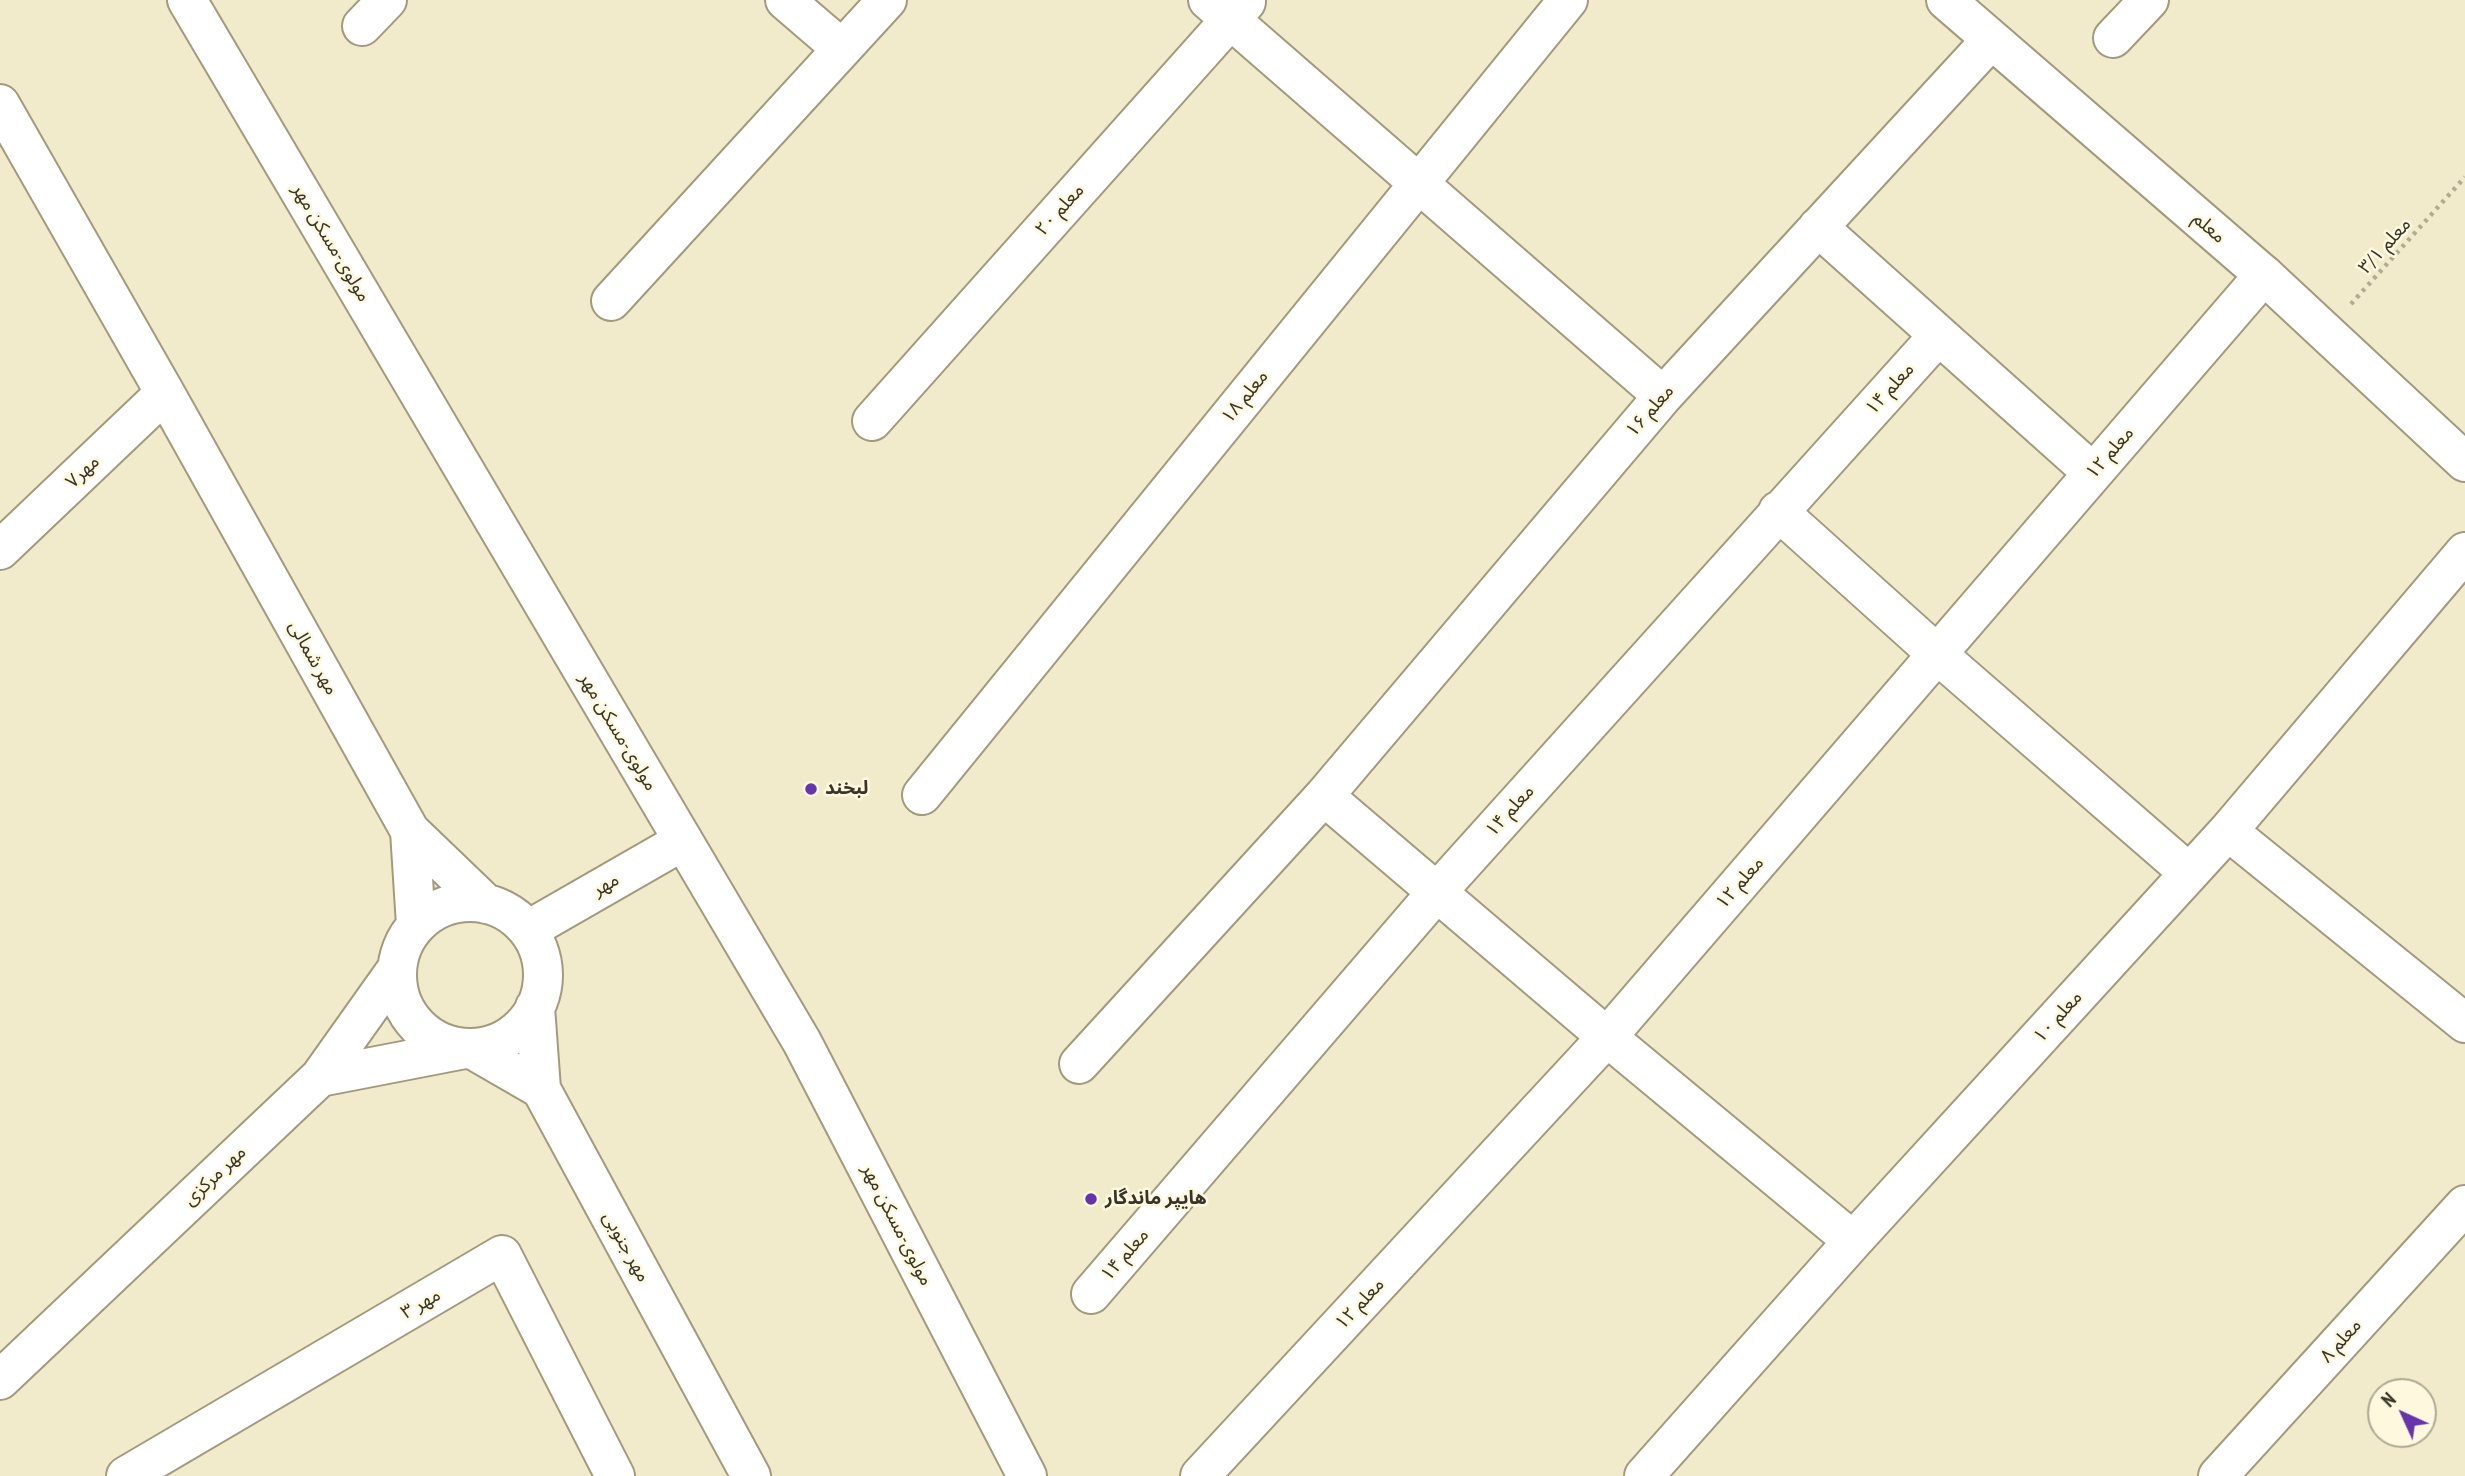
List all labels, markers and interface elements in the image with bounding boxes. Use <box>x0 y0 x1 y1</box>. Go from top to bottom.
street label: معلم ۲۰ <box>1031 179 1089 241</box>
street label: مولوی-مسکن مهر <box>287 180 375 306</box>
street label: معلم <box>2188 208 2230 248</box>
street label: معلم ۳/۱ <box>2354 213 2416 279</box>
street label: معلم ۱۴ <box>1861 358 1919 420</box>
street label: معلم ۱۸ <box>1217 366 1273 428</box>
street label: معلم ۱۶ <box>1621 380 1679 442</box>
street label: معلم ۱۲ <box>2081 422 2139 484</box>
street label: مهر۷ <box>61 451 105 493</box>
street label: مهر شمالی <box>283 617 343 699</box>
street label: مولوی-مسکن مهر <box>574 669 662 795</box>
place label: لبخند <box>825 778 869 800</box>
street label: معلم ۱۴ <box>1481 780 1539 842</box>
marker: لبخند <box>803 781 819 797</box>
street label: معلم ۱۲ <box>1711 852 1769 914</box>
street label: مهر <box>589 868 623 902</box>
street label: معلم ۱۰ <box>2029 986 2087 1048</box>
street label: مهر مرکزی <box>179 1141 251 1211</box>
street label: مولوی-مسکن مهر <box>857 1160 937 1290</box>
place label: هایپر ماندگار <box>1105 1188 1207 1210</box>
marker: هایپر ماندگار <box>1083 1191 1099 1207</box>
street label: مهر جنوبی <box>597 1208 655 1286</box>
street label: معلم ۱۴ <box>1096 1224 1154 1286</box>
street label: معلم ۱۲ <box>1331 1274 1389 1334</box>
street label: مهر ۳ <box>397 1284 445 1324</box>
street label: معلم ۸ <box>2315 1314 2367 1368</box>
north arrow <box>2367 1378 2437 1448</box>
text: N <box>2376 1387 2401 1412</box>

